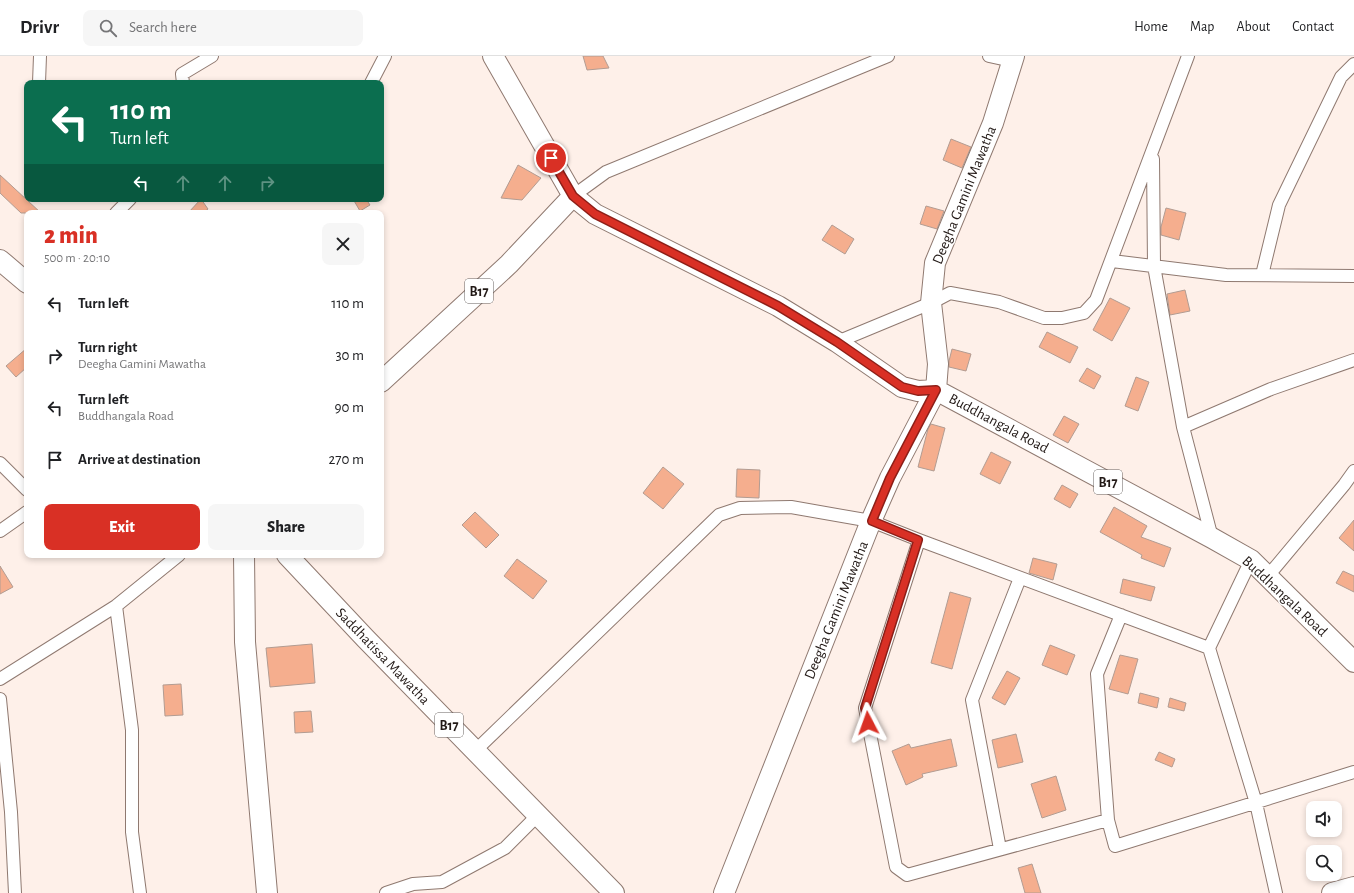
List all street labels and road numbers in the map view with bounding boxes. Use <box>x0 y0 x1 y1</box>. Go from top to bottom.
street label: Deegha Gamini Mawatha <box>930 124 999 266</box>
road number: B17 <box>465 279 493 303</box>
street label: Buddhangala Road <box>946 391 1051 456</box>
road number: B17 <box>1094 470 1122 494</box>
street label: Deegha Gamini Mawatha <box>802 539 871 681</box>
street label: Buddhangala Road <box>1239 553 1330 640</box>
street label: Saddhatissa Mawatha <box>333 605 432 708</box>
road number: B17 <box>435 713 463 737</box>

